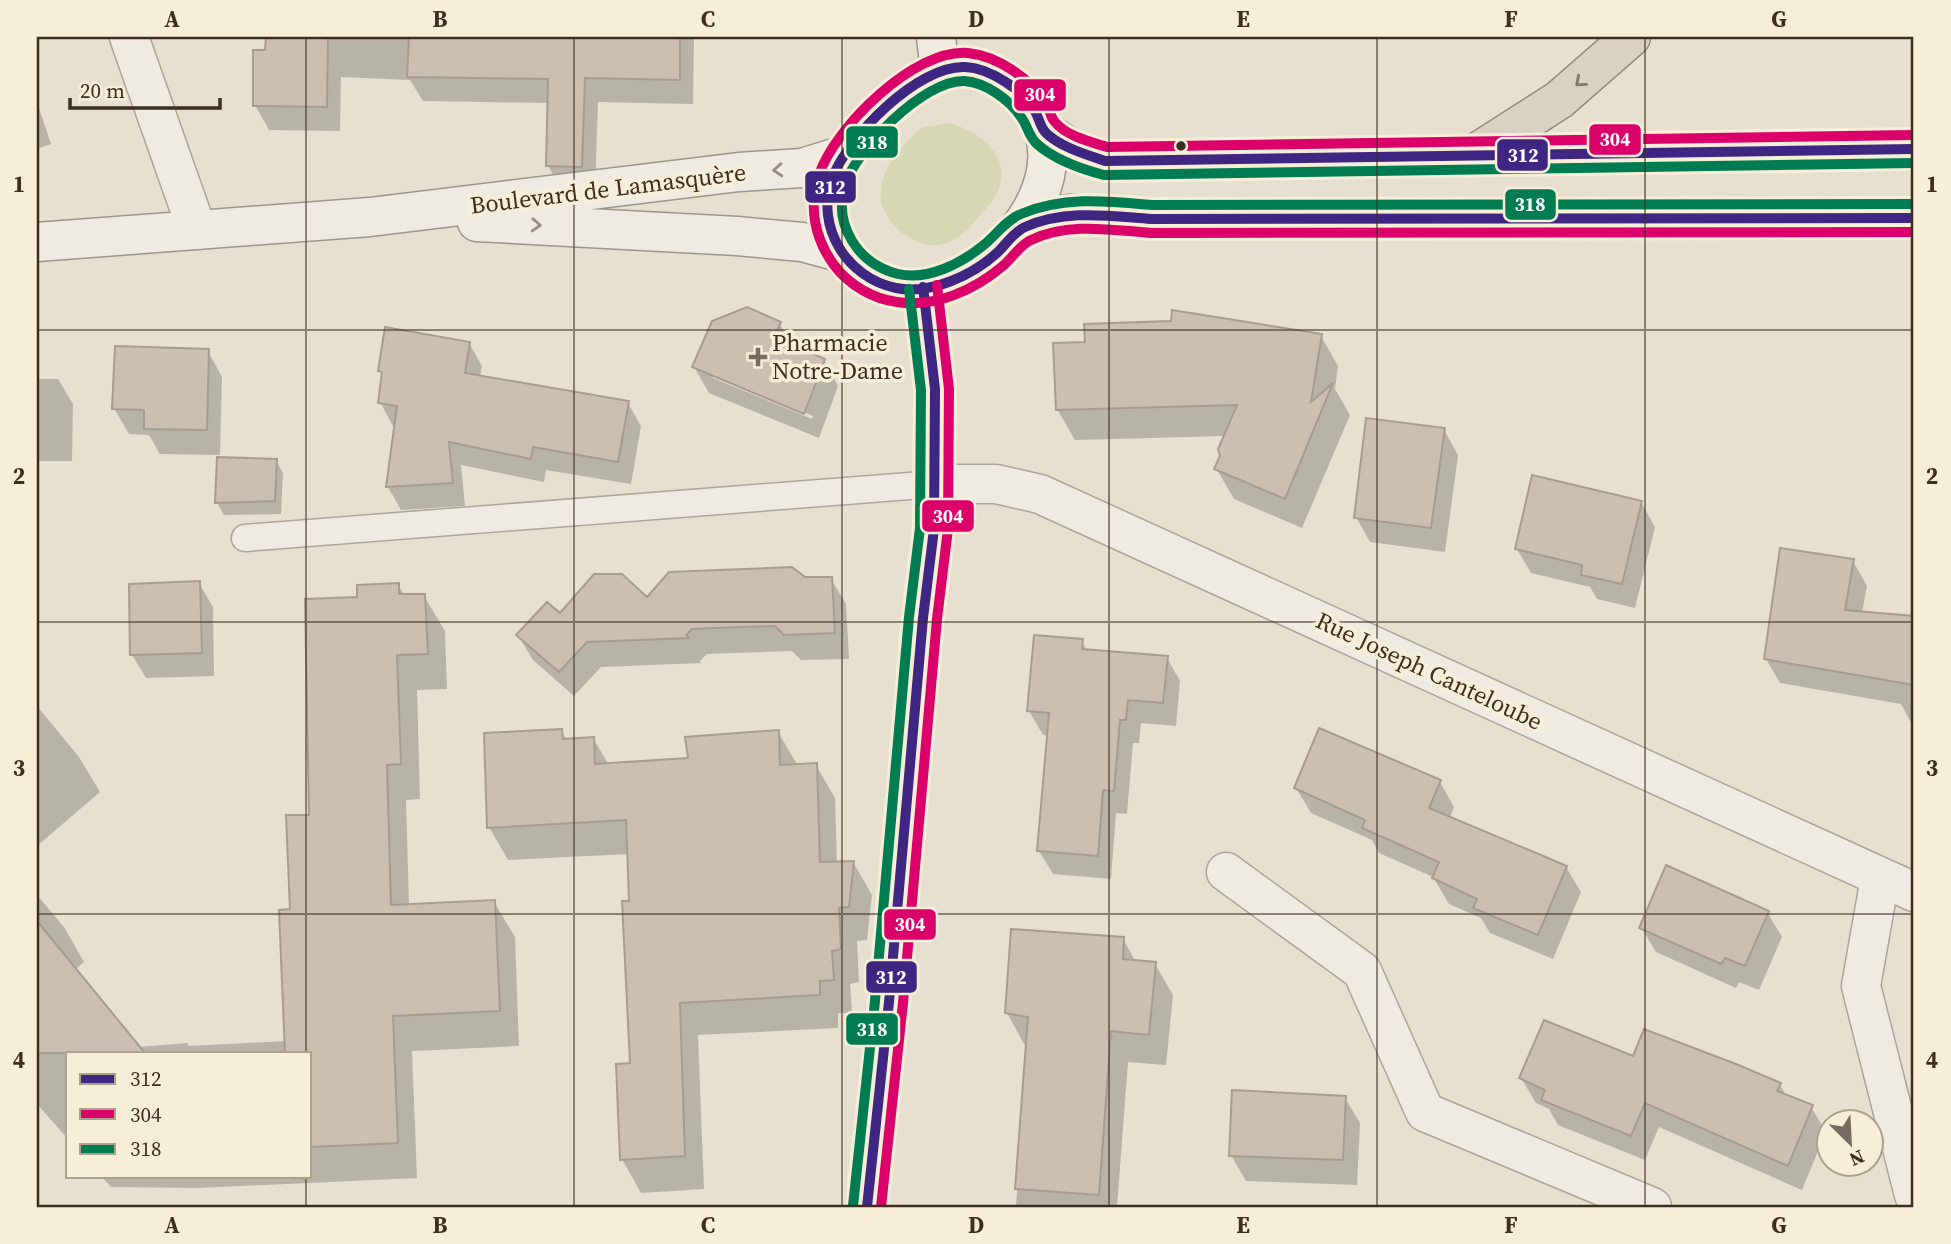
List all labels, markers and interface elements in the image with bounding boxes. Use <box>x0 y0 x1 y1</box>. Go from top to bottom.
text: A <box>164 3 180 35</box>
text: B <box>433 3 448 35</box>
text: C <box>701 3 715 35</box>
text: D <box>968 3 984 35</box>
text: E <box>1236 3 1250 35</box>
text: F <box>1504 3 1518 35</box>
text: G <box>1771 3 1787 35</box>
scale bar <box>70 66 220 110</box>
one-way arrow <box>1575 74 1588 86</box>
text: 20 m <box>80 76 125 105</box>
line badge: 304 <box>1013 78 1067 112</box>
text: 304 <box>1025 81 1055 107</box>
line badge: 304 <box>1588 123 1642 156</box>
line badge: 318 <box>845 125 899 159</box>
text: 304 <box>1600 126 1630 152</box>
text: 318 <box>857 129 887 155</box>
line badge: 312 <box>1496 138 1549 172</box>
unlabelled marker <box>1174 139 1188 153</box>
text: 312 <box>1508 142 1538 168</box>
street label: Boulevard de Lamasquère <box>468 155 748 222</box>
one-way arrow <box>772 162 783 177</box>
text: 1 <box>13 168 25 200</box>
text: 1 <box>1926 168 1938 200</box>
line badge: 312 <box>804 170 857 204</box>
text: 312 <box>815 174 845 200</box>
line badge: 318 <box>1504 188 1557 221</box>
text: 318 <box>1515 191 1545 217</box>
one-way arrow <box>531 218 542 233</box>
place label: Pharmacie Notre-Dame <box>772 326 903 387</box>
marker: Pharmacie Notre-Dame <box>750 349 766 365</box>
text: 2 <box>13 460 25 492</box>
text: 2 <box>1926 460 1938 492</box>
line badge: 304 <box>921 499 975 533</box>
text: 304 <box>933 503 963 529</box>
street label: Rue Joseph Canteloube <box>1311 604 1548 738</box>
text: 3 <box>13 752 25 784</box>
text: 3 <box>1926 752 1938 784</box>
line badge: 304 <box>883 908 937 941</box>
text: 304 <box>895 911 925 937</box>
line badge: 312 <box>865 960 918 994</box>
text: 312 <box>876 964 906 990</box>
line badge: 318 <box>845 1012 899 1046</box>
text: 318 <box>857 1016 887 1042</box>
text: 4 <box>13 1044 25 1076</box>
text: 4 <box>1926 1044 1938 1076</box>
legend <box>66 1052 312 1178</box>
text: 312 <box>130 1064 162 1093</box>
text: 304 <box>130 1100 162 1129</box>
north arrow <box>1814 1108 1884 1178</box>
text: 318 <box>130 1134 162 1163</box>
text: N <box>1845 1144 1869 1173</box>
text: A <box>164 1209 180 1241</box>
text: B <box>433 1209 448 1241</box>
text: C <box>701 1209 715 1241</box>
text: D <box>968 1209 984 1241</box>
text: E <box>1236 1209 1250 1241</box>
text: F <box>1504 1209 1518 1241</box>
text: G <box>1771 1209 1787 1241</box>

